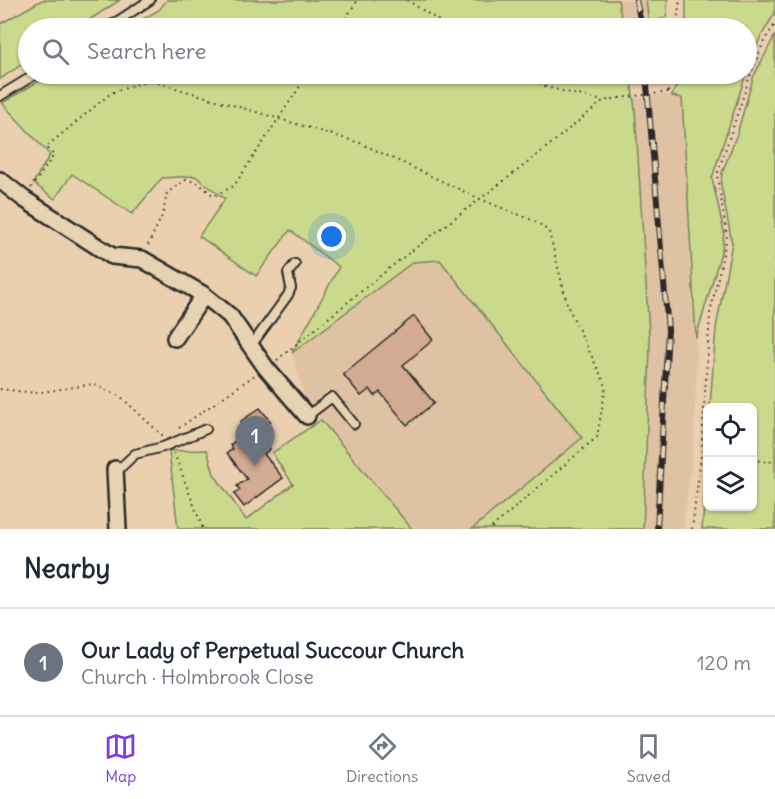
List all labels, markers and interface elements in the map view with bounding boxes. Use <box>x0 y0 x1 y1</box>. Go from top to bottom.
search box <box>18 18 757 84</box>
icon: search <box>39 35 72 68</box>
text: Search here <box>87 37 206 65</box>
your location <box>317 222 346 251</box>
map controls <box>703 403 757 511</box>
button: locate <box>703 403 757 457</box>
pin: 1 <box>236 416 274 466</box>
button: layers <box>703 457 757 511</box>
text: Nearby <box>24 552 110 585</box>
text: Our Lady of Perpetual Succour Church <box>81 636 464 664</box>
text: 1 <box>40 650 47 675</box>
text: 120 m <box>697 650 751 675</box>
text: Church · Holmbrook Close <box>81 664 314 689</box>
tab: Map <box>104 730 137 786</box>
tab: Directions <box>346 730 418 786</box>
tab: Saved <box>627 730 671 786</box>

